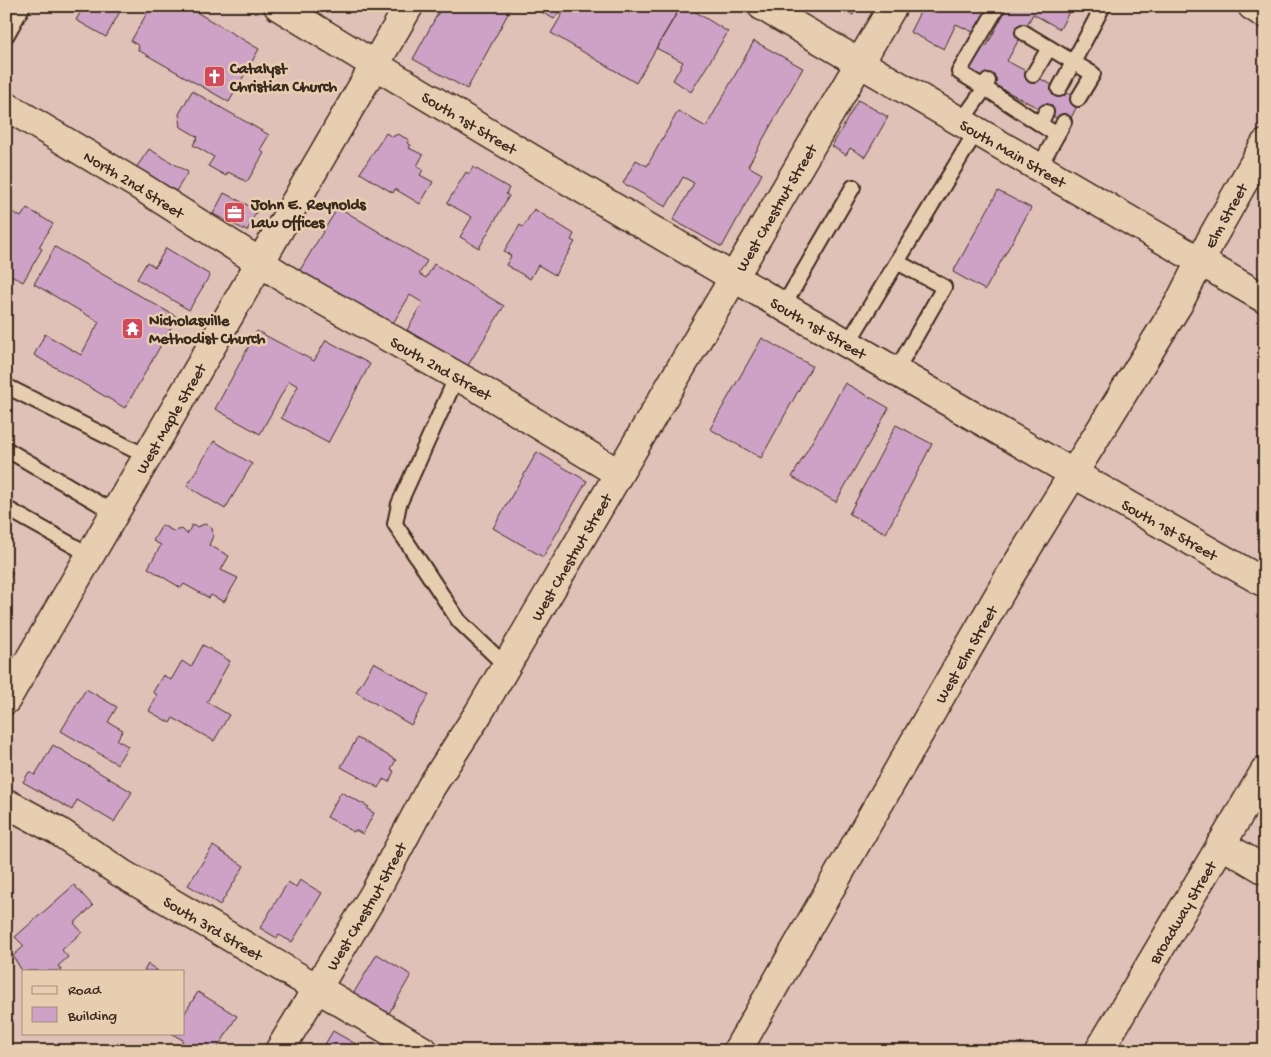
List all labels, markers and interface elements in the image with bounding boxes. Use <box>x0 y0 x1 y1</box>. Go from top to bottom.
place label: Catalyst Christian Church <box>229 61 337 98</box>
church icon: Catalyst Christian Church <box>202 64 226 88</box>
street label: South 1st Street <box>417 89 520 161</box>
street label: South Main Street <box>955 117 1069 195</box>
street label: West Chestnut Street <box>733 141 823 276</box>
street label: North 2nd Street <box>79 148 188 225</box>
street label: Elm Street <box>1202 180 1254 252</box>
place label: John E. Reynolds Law Offices <box>250 197 367 234</box>
office icon: John E. Reynolds Law Offices <box>223 200 247 224</box>
street label: South 1st Street <box>766 295 870 366</box>
place label: Nicholasville Methodist Church <box>149 313 266 350</box>
temple icon: Nicholasville Methodist Church <box>121 316 145 340</box>
street label: South 2nd Street <box>386 334 495 407</box>
street label: West Maple Street <box>133 360 213 478</box>
street label: West Chestnut Street <box>529 490 619 625</box>
street label: South 1st Street <box>1117 497 1221 567</box>
street label: West Elm Street <box>933 602 1004 708</box>
street label: West Chestnut Street <box>324 839 413 975</box>
street label: Broadway Street <box>1146 857 1223 969</box>
street label: South 3rd Street <box>159 894 266 968</box>
legend <box>22 970 185 1034</box>
text: Road <box>68 982 102 1000</box>
text: Building <box>67 1008 117 1026</box>

